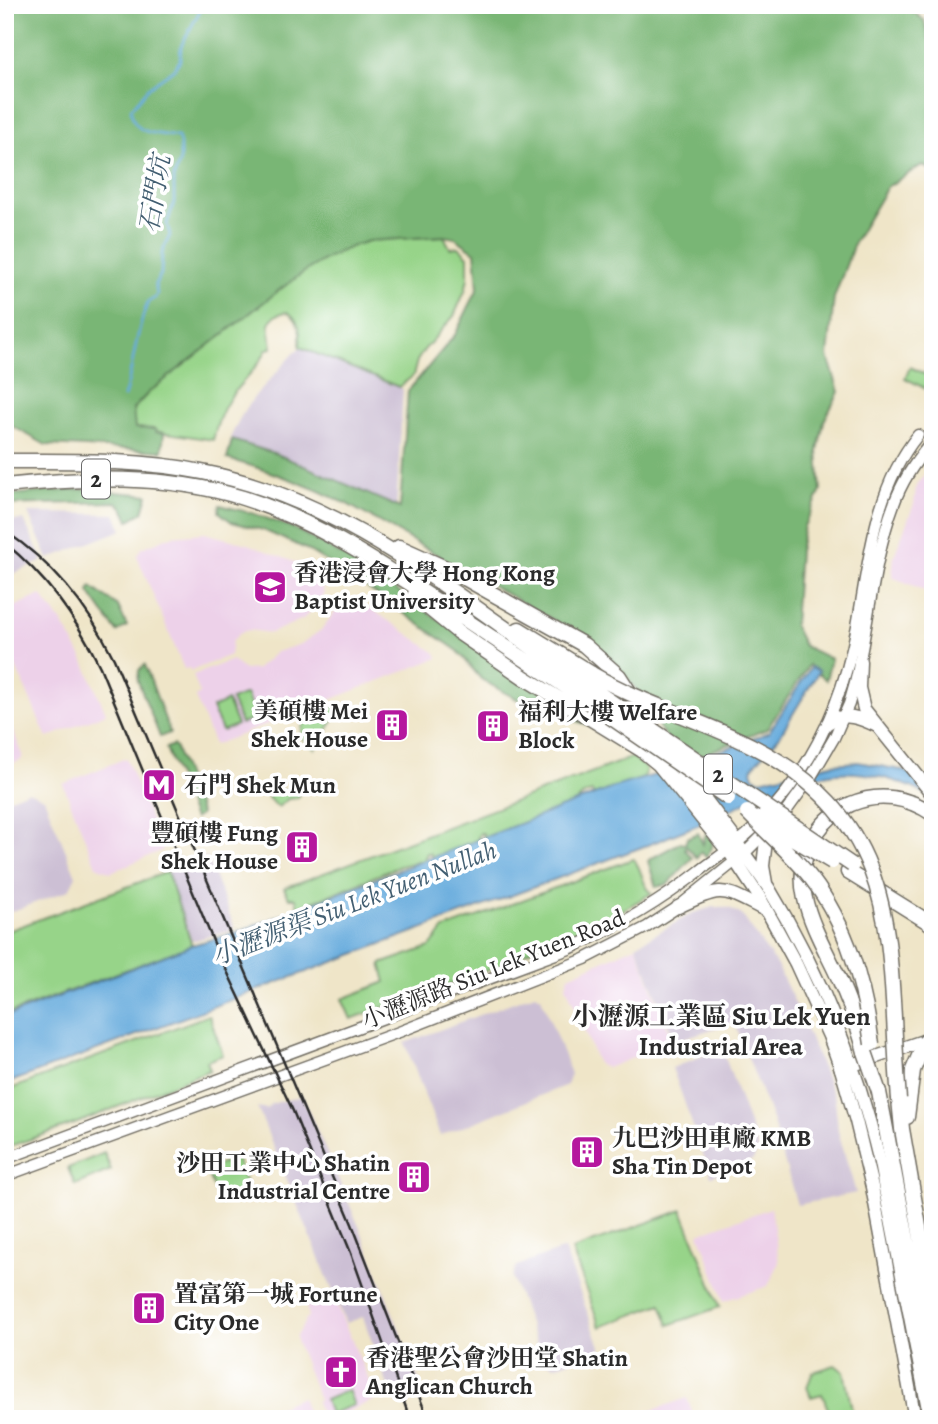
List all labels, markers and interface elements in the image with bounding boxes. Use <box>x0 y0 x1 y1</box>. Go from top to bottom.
water label: 石門坑 <box>132 149 179 235</box>
road number: 2 <box>82 460 110 499</box>
place label: 香港浸會大學 Hong Kong Baptist University <box>294 557 556 617</box>
school or university icon: 香港浸會大學 Hong Kong Baptist University <box>251 568 289 606</box>
place label: 美碩樓 Mei Shek House <box>251 695 368 755</box>
place label: 福利大樓 Welfare Block <box>518 696 697 756</box>
building icon: 美碩樓 Mei Shek House <box>373 706 411 744</box>
building icon: 福利大樓 Welfare Block <box>474 707 512 745</box>
road number: 2 <box>704 754 732 794</box>
metro station icon: 石門 Shek Mun <box>140 766 178 804</box>
place label: 石門 Shek Mun <box>184 769 336 801</box>
place label: 豐碩樓 Fung Shek House <box>150 817 279 877</box>
building icon: 豐碩樓 Fung Shek House <box>283 828 321 866</box>
water label: 小瀝源渠 Siu Lek Yuen Nullah <box>206 832 502 974</box>
street label: 小瀝源路 Siu Lek Yuen Road <box>357 901 629 1036</box>
district label: 小瀝源工業區 Siu Lek Yuen Industrial Area <box>571 999 871 1064</box>
place label: 九巴沙田車廠 KMB Sha Tin Depot <box>612 1122 811 1182</box>
building icon: 九巴沙田車廠 KMB Sha Tin Depot <box>568 1133 606 1171</box>
place label: 沙田工業中心 Shatin Industrial Centre <box>176 1147 391 1207</box>
building icon: 沙田工業中心 Shatin Industrial Centre <box>395 1158 433 1196</box>
place label: 置富第一城 Fortune City One <box>174 1278 378 1338</box>
building icon: 置富第一城 Fortune City One <box>130 1289 168 1327</box>
place label: 香港聖公會沙田堂 Shatin Anglican Church <box>365 1342 629 1402</box>
church icon: 香港聖公會沙田堂 Shatin Anglican Church <box>322 1353 360 1391</box>

